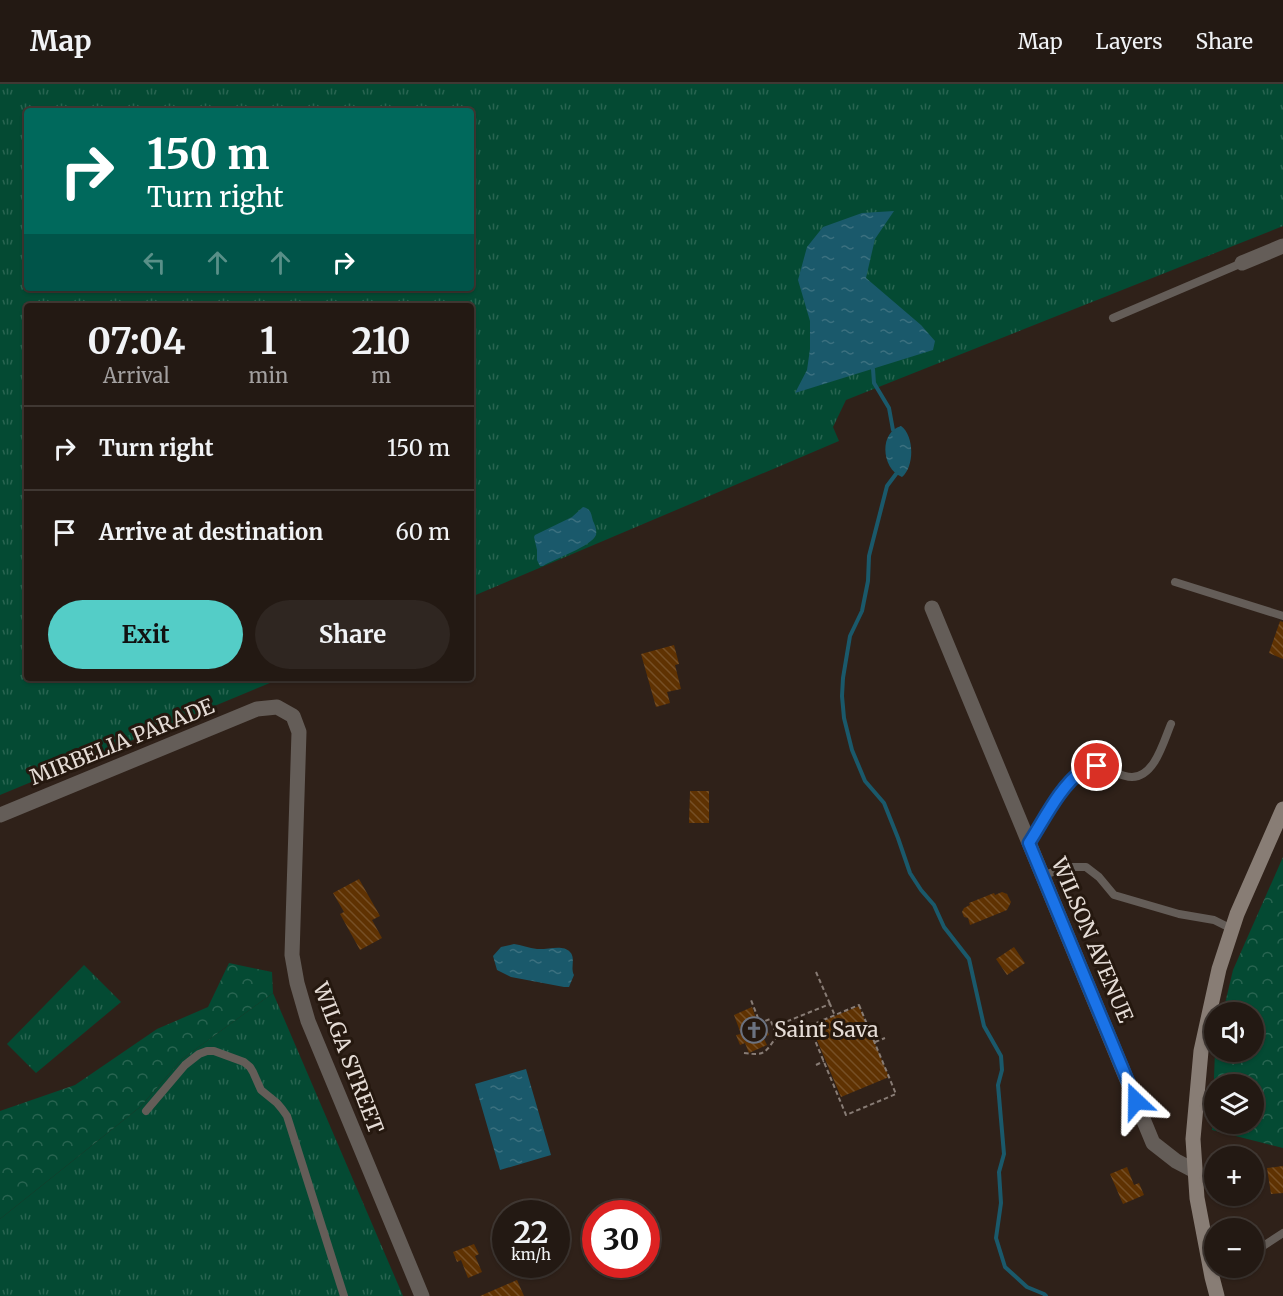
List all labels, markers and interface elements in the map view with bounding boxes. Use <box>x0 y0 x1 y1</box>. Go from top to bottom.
text: Map <box>30 23 92 59</box>
text: Map <box>1018 28 1063 55</box>
text: Layers <box>1096 28 1163 55</box>
text: Share <box>1196 28 1253 55</box>
text: 150 m <box>147 128 269 180</box>
icon: right <box>48 132 126 210</box>
text: Turn right <box>147 180 284 214</box>
icon: left <box>138 246 171 279</box>
icon: ahead <box>201 246 234 279</box>
icon: ahead <box>264 246 297 279</box>
icon: right <box>327 246 360 279</box>
text: 07:04 <box>87 319 185 364</box>
text: 1 <box>260 319 277 364</box>
text: 210 <box>352 319 411 364</box>
text: Arrival <box>103 363 170 388</box>
text: min <box>249 363 288 388</box>
text: m <box>371 363 391 388</box>
icon: right <box>48 432 81 465</box>
text: Turn right <box>99 434 213 462</box>
text: 150 m <box>387 434 450 462</box>
icon: arrive <box>48 516 81 549</box>
text: Arrive at destination <box>99 518 323 546</box>
text: 60 m <box>396 518 450 546</box>
button: Exit <box>48 600 243 669</box>
button: Share <box>255 600 450 669</box>
street label: MIRBELIA PARADE <box>26 692 219 791</box>
pin <box>1071 740 1122 791</box>
icon: arrive <box>1080 749 1113 782</box>
street label: WILSON AVENUE <box>1045 852 1140 1027</box>
street label: WILGA STREET <box>307 978 390 1138</box>
map controls <box>1204 1002 1264 1278</box>
button: sound <box>1204 1002 1264 1062</box>
church icon: Saint Sava <box>739 1015 769 1045</box>
place label: Saint Sava <box>774 1016 879 1043</box>
position arrow <box>1104 1069 1168 1133</box>
button: layers <box>1204 1074 1264 1134</box>
button: + <box>1204 1146 1264 1206</box>
speed limit sign: 30 <box>582 1200 660 1278</box>
text: 22 <box>514 1213 548 1251</box>
button: − <box>1204 1218 1264 1278</box>
text: km/h <box>511 1245 551 1264</box>

